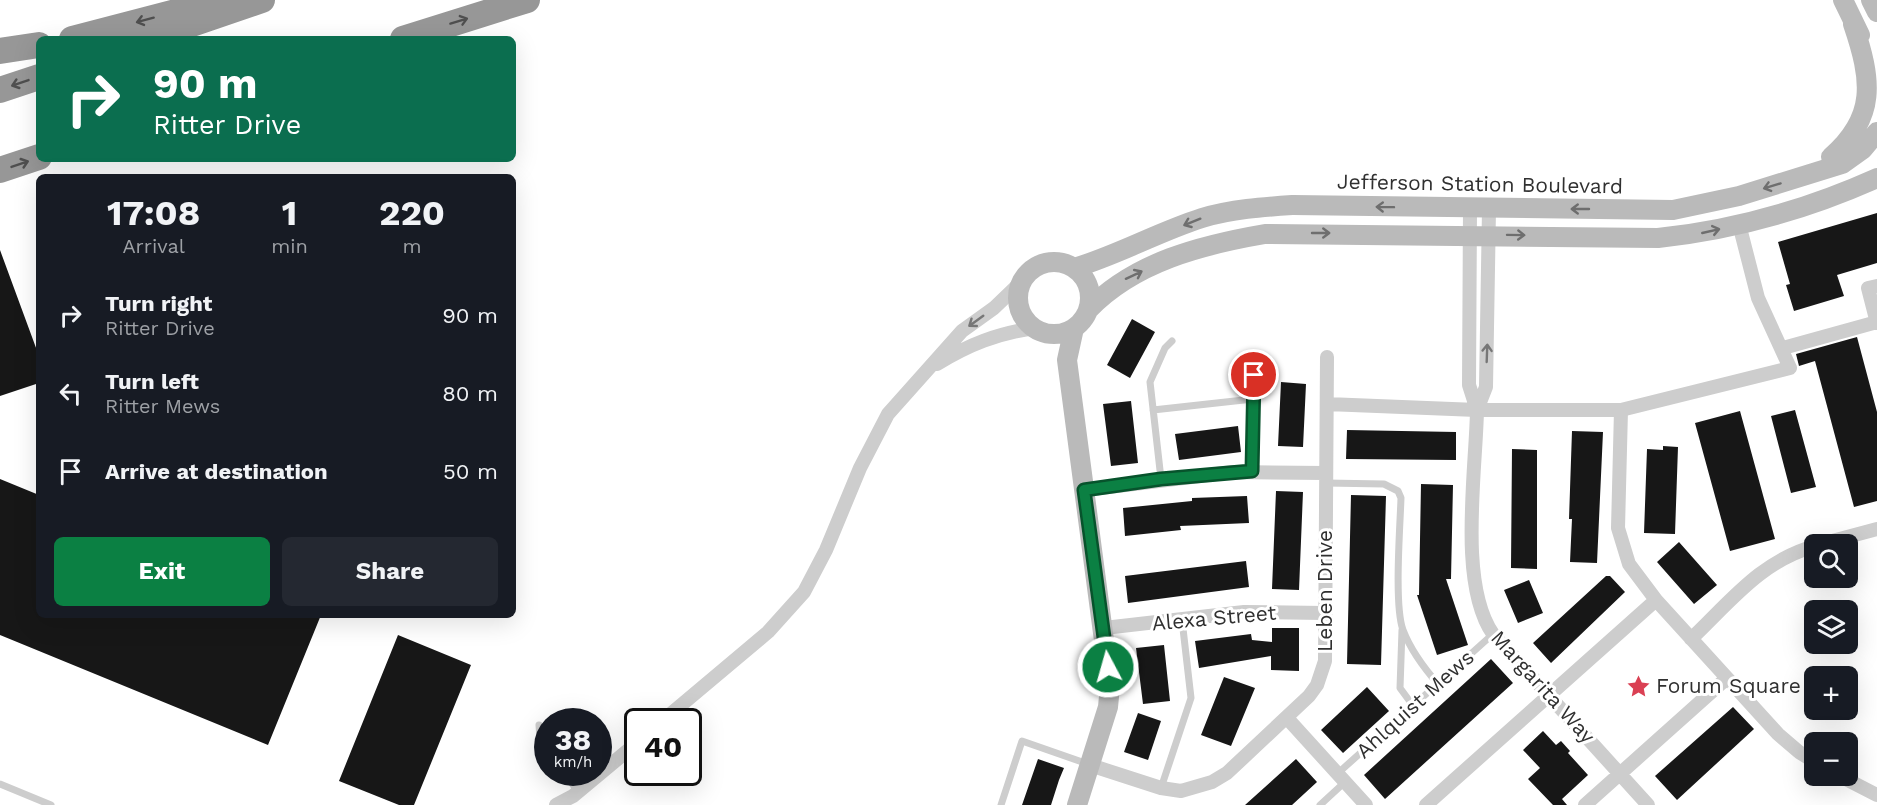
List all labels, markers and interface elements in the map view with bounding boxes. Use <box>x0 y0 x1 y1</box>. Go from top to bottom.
one-way arrow <box>135 15 154 26</box>
one-way arrow <box>449 15 468 26</box>
text: 90 m <box>153 59 257 108</box>
icon: right <box>54 60 132 138</box>
one-way arrow <box>11 79 29 90</box>
text: Ritter Drive <box>153 109 301 141</box>
one-way arrow <box>10 157 28 168</box>
street label: Jefferson Station Boulevard <box>1337 169 1623 198</box>
one-way arrow <box>1763 181 1782 192</box>
text: 17:08 <box>107 192 200 234</box>
text: 1 <box>282 192 297 234</box>
text: 220 <box>379 192 445 234</box>
one-way arrow <box>1375 201 1395 213</box>
one-way arrow <box>1570 204 1590 215</box>
one-way arrow <box>1183 217 1202 228</box>
one-way arrow <box>1701 225 1720 236</box>
one-way arrow <box>1311 227 1331 239</box>
one-way arrow <box>1506 230 1526 241</box>
text: Arrival <box>122 234 185 258</box>
text: min <box>271 234 308 258</box>
text: m <box>402 234 422 258</box>
one-way arrow <box>1124 269 1142 281</box>
text: Turn right <box>105 291 212 316</box>
icon: right <box>54 299 87 332</box>
text: 90 m <box>442 303 498 328</box>
one-way arrow <box>969 315 985 327</box>
text: Ritter Drive <box>105 316 215 340</box>
one-way arrow <box>1481 344 1493 364</box>
pin <box>1228 349 1279 400</box>
icon: arrive <box>1237 358 1270 391</box>
text: Turn left <box>105 369 199 394</box>
icon: left <box>54 377 87 410</box>
text: 80 m <box>442 381 498 406</box>
text: Ritter Mews <box>105 394 220 418</box>
icon: arrive <box>54 455 87 488</box>
text: Arrive at destination <box>105 459 328 484</box>
text: 50 m <box>443 459 498 484</box>
street label: Leben Drive <box>1312 530 1337 652</box>
map controls <box>1804 534 1858 786</box>
button: search <box>1804 534 1858 588</box>
button: Exit <box>54 537 270 606</box>
button: Share <box>282 537 498 606</box>
street label: Alexa Street <box>1151 600 1277 635</box>
button: layers <box>1804 600 1858 654</box>
street label: Margarita Way <box>1486 625 1601 748</box>
position arrow <box>1076 635 1140 699</box>
street label: Ahlquist Mews <box>1351 644 1479 763</box>
button: + <box>1804 666 1858 720</box>
place icon: Forum Square <box>1625 673 1651 699</box>
place label: Forum Square <box>1656 673 1801 698</box>
speed limit sign: 40 <box>624 708 702 786</box>
text: 38 <box>555 722 591 757</box>
button: − <box>1804 732 1858 786</box>
text: km/h <box>554 753 592 771</box>

